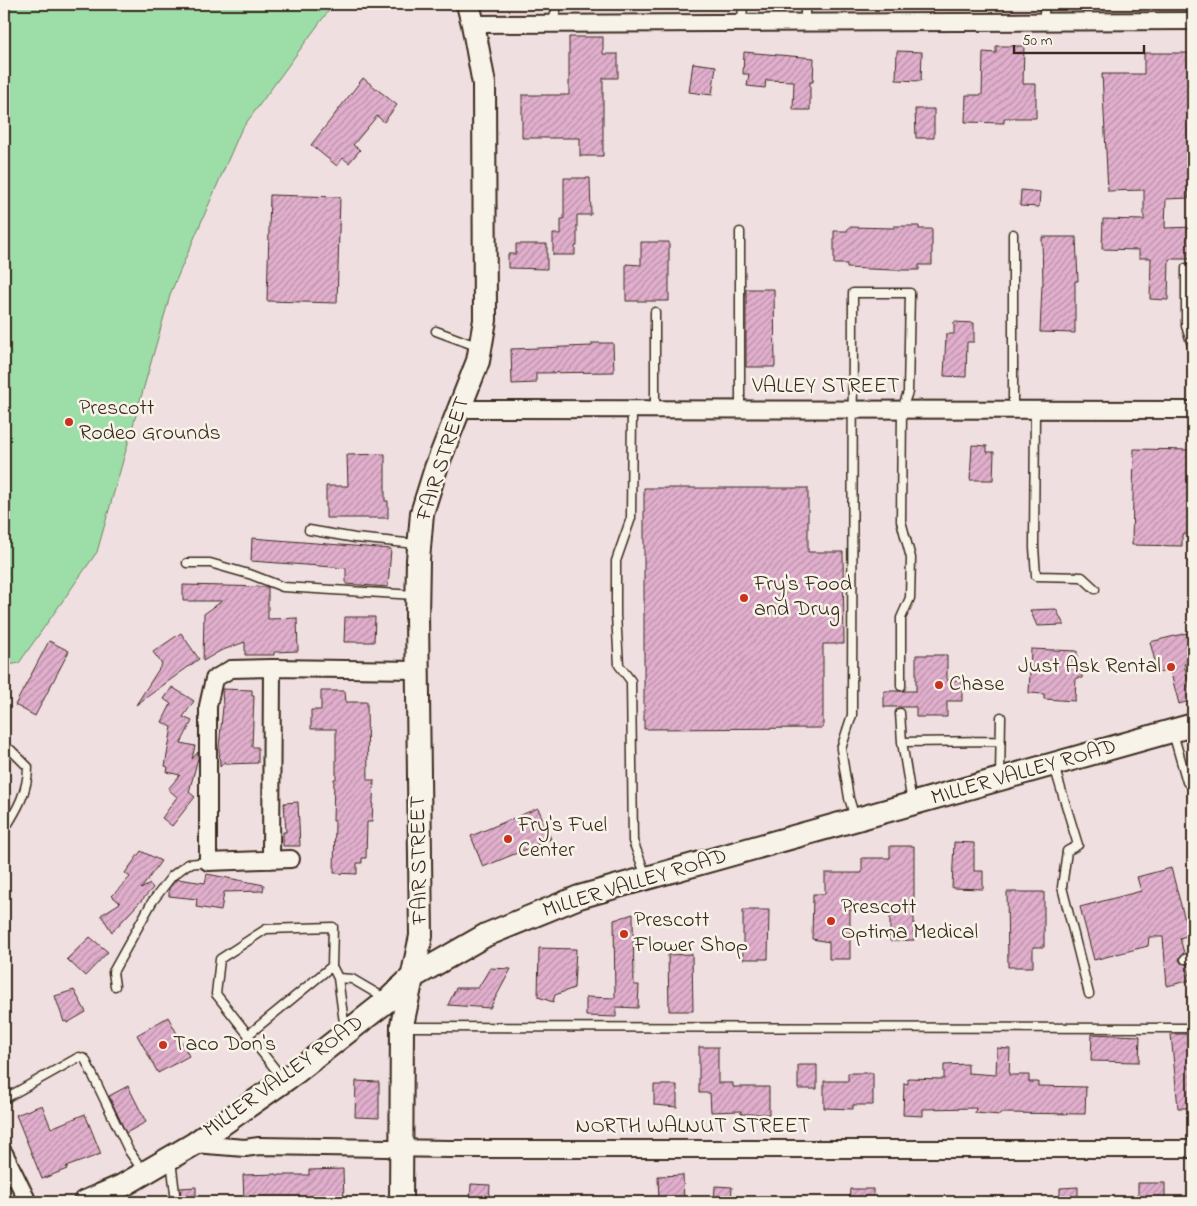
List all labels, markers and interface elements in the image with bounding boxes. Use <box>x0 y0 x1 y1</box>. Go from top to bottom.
scale bar <box>1014 22 1144 54</box>
text: 50 m <box>1022 30 1053 52</box>
street label: VALLEY STREET <box>751 371 900 403</box>
street label: FAIR STREET <box>409 392 479 526</box>
place label: Prescott Rodeo Grounds <box>79 393 221 450</box>
marker: Prescott Rodeo Grounds <box>63 416 75 428</box>
place label: Fry's Food and Drug <box>753 569 852 627</box>
marker: Fry's Food and Drug <box>738 592 750 604</box>
place label: Just Ask Rental <box>1018 651 1161 683</box>
marker: Just Ask Rental <box>1165 661 1177 673</box>
place label: Chase <box>949 669 1005 701</box>
marker: Chase <box>933 679 945 691</box>
street label: MILLER VALLEY ROAD <box>928 731 1120 815</box>
street label: FAIR STREET <box>403 795 437 926</box>
place label: Fry's Fuel Center <box>517 810 607 867</box>
marker: Fry's Fuel Center <box>502 833 514 845</box>
street label: MILLER VALLEY ROAD <box>539 841 731 927</box>
place label: Prescott Optima Medical <box>841 892 978 949</box>
place label: Prescott Flower Shop <box>633 905 748 962</box>
marker: Prescott Optima Medical <box>825 915 837 927</box>
marker: Prescott Flower Shop <box>618 928 630 940</box>
street label: MILLER VALLEY ROAD <box>197 1008 371 1146</box>
place label: Taco Don's <box>173 1029 276 1061</box>
marker: Taco Don's <box>157 1039 169 1051</box>
street label: NORTH WALNUT STREET <box>576 1111 811 1143</box>

